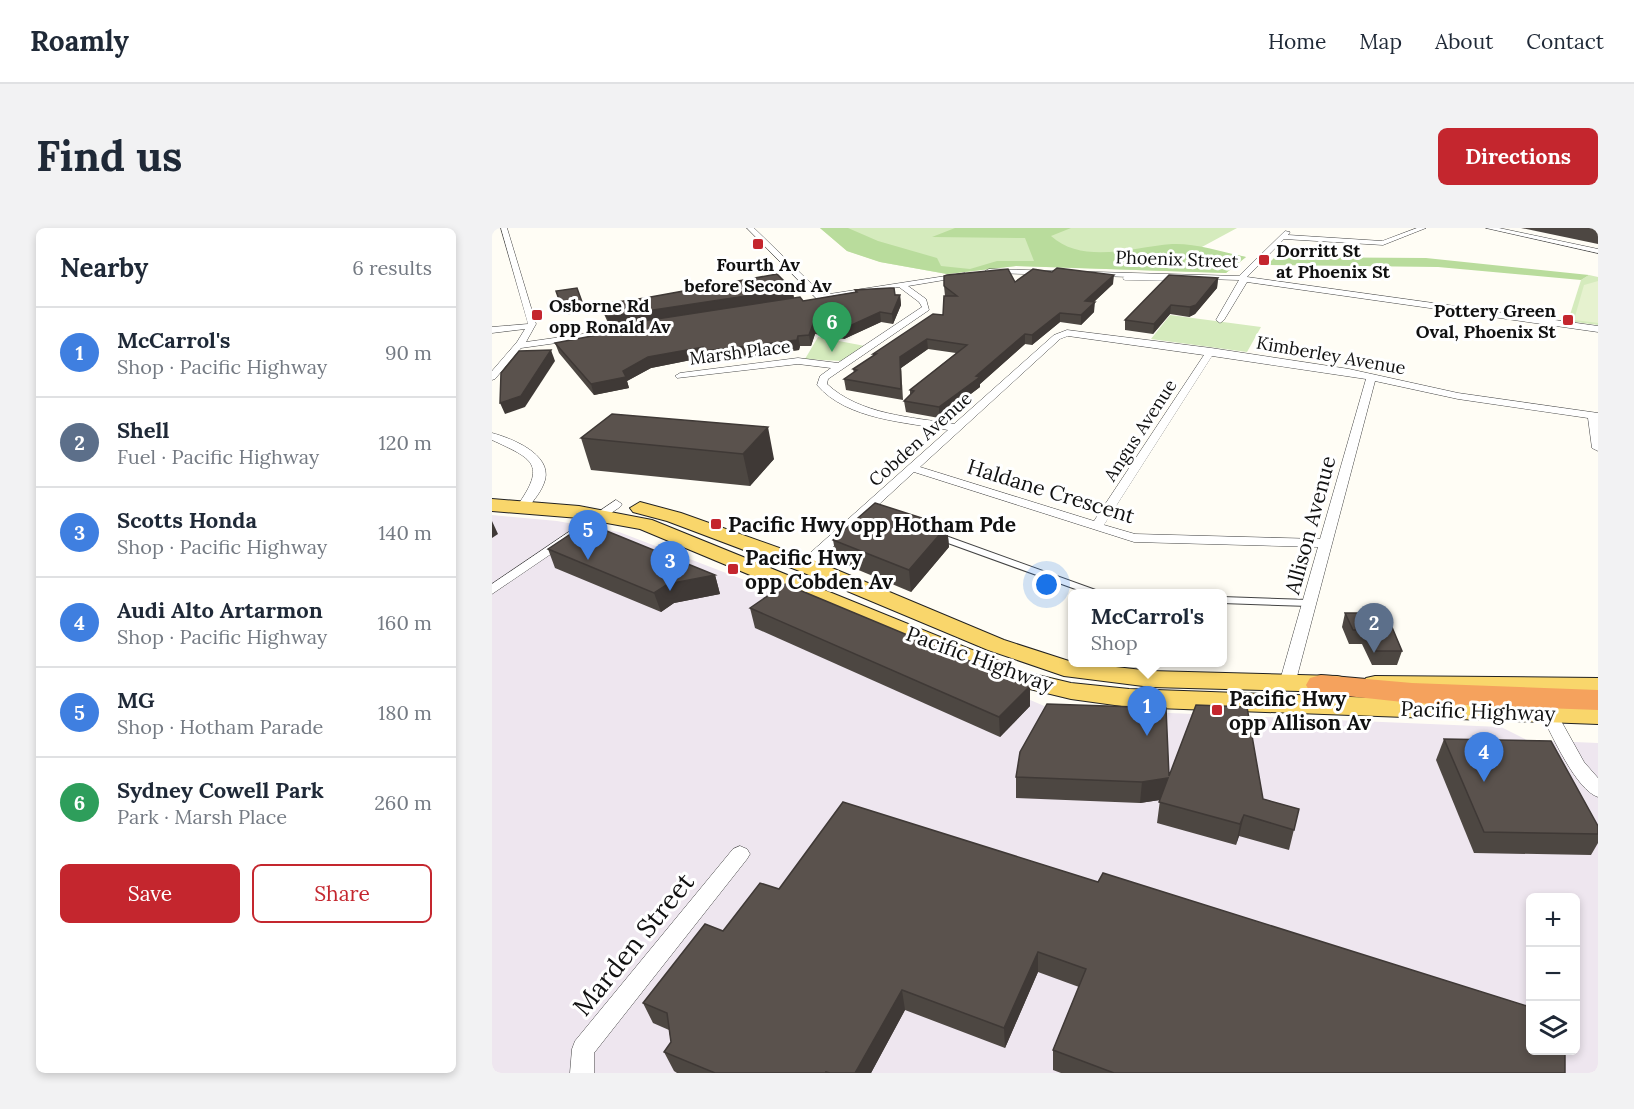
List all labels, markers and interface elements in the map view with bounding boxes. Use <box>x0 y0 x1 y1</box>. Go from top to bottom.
text: Roamly <box>30 23 129 59</box>
text: Home <box>1268 28 1326 55</box>
text: Map <box>1359 28 1402 55</box>
text: About <box>1435 28 1493 55</box>
text: Contact <box>1526 28 1604 55</box>
button: Directions <box>1438 128 1598 185</box>
text: Find us <box>36 129 182 183</box>
marker: Fourth Av before Second Av <box>751 237 765 251</box>
place label: Dorritt St at Phoenix St <box>1276 239 1391 283</box>
street label: Phoenix Street <box>1115 245 1239 273</box>
text: Nearby <box>60 251 148 284</box>
place label: Fourth Av before Second Av <box>683 253 832 297</box>
marker: Dorritt St at Phoenix St <box>1257 253 1271 267</box>
text: 6 results <box>352 255 432 280</box>
place label: Osborne Rd opp Ronald Av <box>549 294 671 338</box>
place label: Pottery Green Oval, Phoenix St <box>1416 299 1557 343</box>
pin: 6 <box>812 302 852 352</box>
marker: Osborne Rd opp Ronald Av <box>530 308 544 322</box>
marker: Pottery Green Oval, Phoenix St <box>1561 313 1575 327</box>
text: McCarrol's <box>117 326 231 354</box>
street label: Kimberley Avenue <box>1255 331 1408 380</box>
street label: Marsh Place <box>688 334 792 370</box>
text: 1 <box>75 340 84 365</box>
text: 90 m <box>385 340 432 365</box>
text: Shop · Pacific Highway <box>117 354 327 379</box>
street label: Angus Avenue <box>1098 374 1182 486</box>
street label: Cobden Avenue <box>864 387 976 491</box>
text: Shell <box>117 416 169 444</box>
text: 2 <box>74 430 85 455</box>
text: 120 m <box>378 430 432 455</box>
text: Fuel · Pacific Highway <box>117 444 319 469</box>
street label: Haldane Crescent <box>964 453 1139 530</box>
street label: Allison Avenue <box>1278 453 1341 598</box>
text: Scotts Honda <box>117 506 257 534</box>
pin: 5 <box>568 510 608 560</box>
place label: Pacific Hwy opp Hotham Pde <box>728 511 1016 538</box>
marker: Pacific Hwy opp Hotham Pde <box>709 517 723 531</box>
text: 3 <box>74 520 85 545</box>
text: 140 m <box>378 520 432 545</box>
text: Shop · Pacific Highway <box>117 534 327 559</box>
pin: 3 <box>650 542 690 591</box>
place label: Pacific Hwy opp Cobden Av <box>745 544 894 595</box>
marker: Pacific Hwy opp Cobden Av <box>726 562 740 576</box>
your location <box>1032 570 1061 599</box>
popup <box>1068 589 1227 667</box>
text: Audi Alto Artarmon <box>117 596 323 624</box>
text: McCarrol's <box>1091 602 1204 630</box>
pin: 2 <box>1354 604 1394 653</box>
text: 4 <box>74 610 85 635</box>
text: 160 m <box>378 610 432 635</box>
street label: Pacific Highway <box>902 620 1058 698</box>
text: Shop · Pacific Highway <box>117 624 327 649</box>
text: Shop <box>1091 630 1138 655</box>
place label: Pacific Hwy opp Allison Av <box>1229 685 1372 736</box>
text: MG <box>117 686 155 714</box>
pin: 1 <box>1128 686 1166 736</box>
street label: Pacific Highway <box>1400 695 1556 727</box>
text: 5 <box>74 700 85 725</box>
text: 180 m <box>378 700 432 725</box>
marker: Pacific Hwy opp Allison Av <box>1210 703 1224 717</box>
text: Shop · Hotham Parade <box>117 714 323 739</box>
pin: 4 <box>1464 732 1504 782</box>
text: Sydney Cowell Park <box>117 776 324 804</box>
text: 6 <box>74 790 85 815</box>
text: 260 m <box>374 790 432 815</box>
text: Park · Marsh Place <box>117 804 287 829</box>
button: Save <box>60 864 240 923</box>
button: Share <box>252 864 432 923</box>
street label: Marden Street <box>565 866 701 1022</box>
map controls <box>1526 893 1580 1055</box>
button: + <box>1526 893 1580 947</box>
button: − <box>1526 947 1580 1001</box>
button: layers <box>1526 1001 1580 1055</box>

